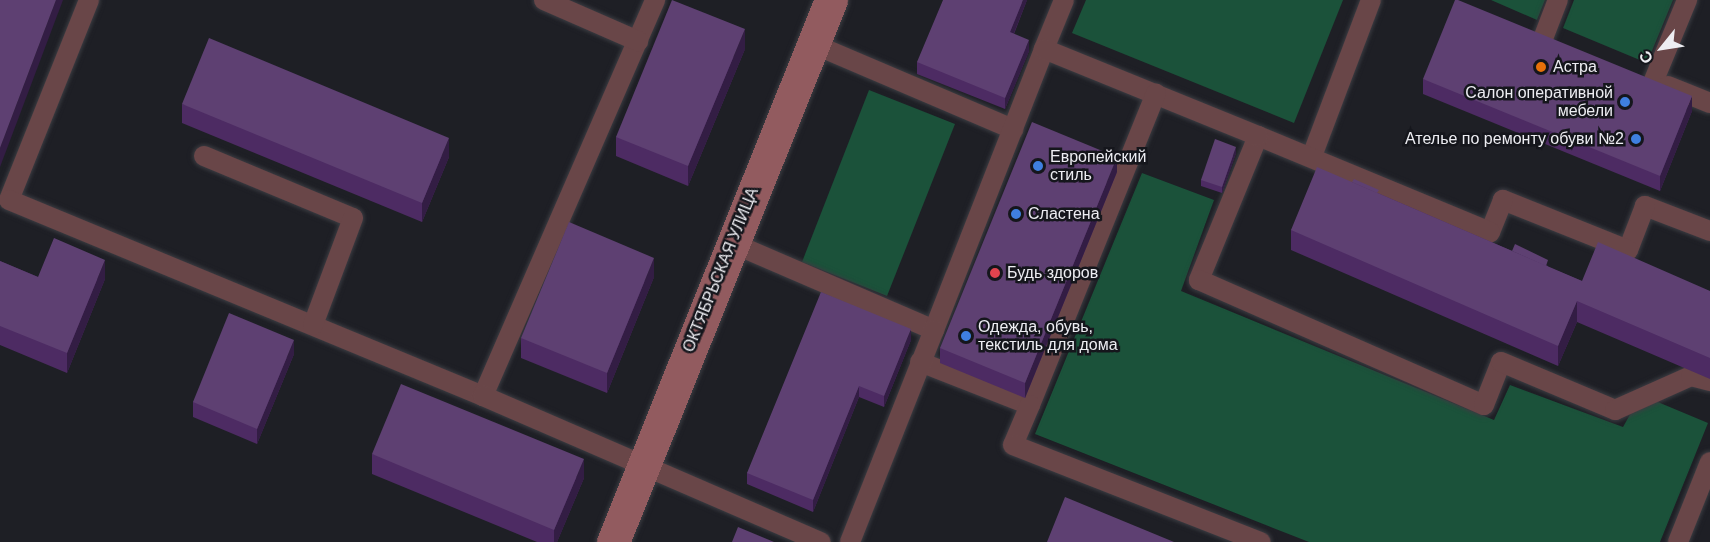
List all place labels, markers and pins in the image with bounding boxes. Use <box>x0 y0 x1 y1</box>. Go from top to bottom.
place label: Астра <box>1553 57 1597 77</box>
marker: Астра <box>1534 60 1548 74</box>
place label: Салон оперативной мебели <box>1465 83 1613 121</box>
marker: Салон оперативной мебели <box>1618 95 1632 109</box>
place label: Ателье по ремонту обуви №2 <box>1405 129 1624 149</box>
marker: Ателье по ремонту обуви №2 <box>1629 132 1643 146</box>
place label: Европейский стиль <box>1050 147 1146 185</box>
marker: Европейский стиль <box>1031 159 1045 173</box>
place label: Сластена <box>1028 204 1100 224</box>
marker: Сластена <box>1009 207 1023 221</box>
place label: Будь здоров <box>1007 263 1098 283</box>
marker: Будь здоров <box>988 266 1002 280</box>
place label: Одежда, обувь, текстиль для дома <box>978 317 1118 355</box>
marker: Одежда, обувь, текстиль для дома <box>959 329 973 343</box>

